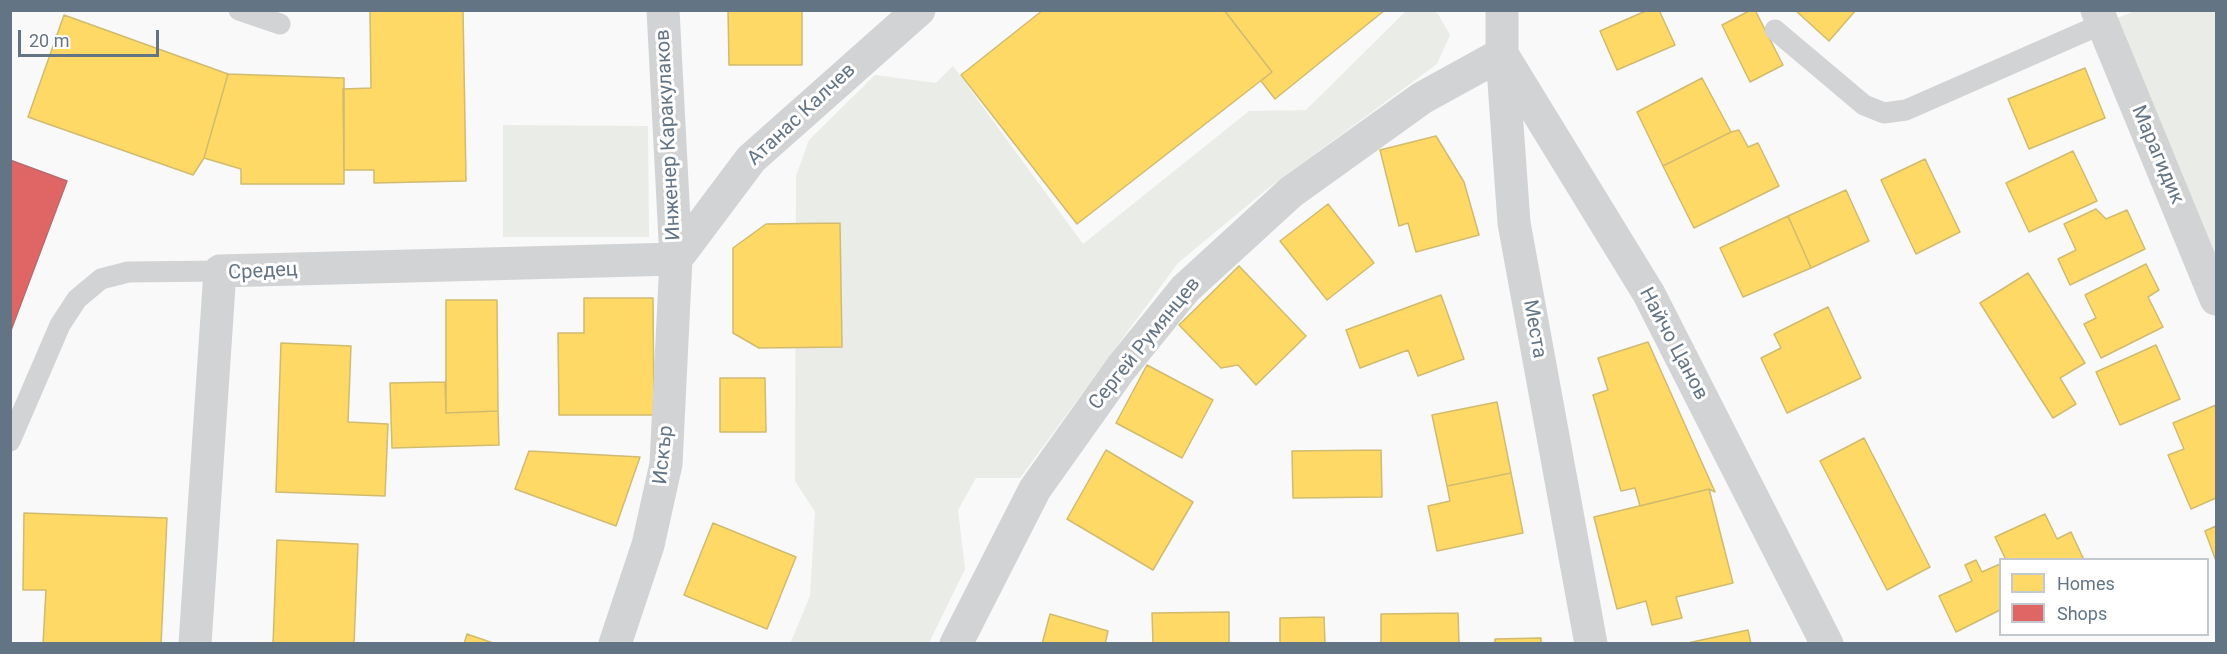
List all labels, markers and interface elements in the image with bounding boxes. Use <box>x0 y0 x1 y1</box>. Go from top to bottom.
scale bar <box>21 18 162 56</box>
street label: Инженер Каракулаков <box>651 29 687 241</box>
text: 20 m <box>29 30 69 51</box>
street label: Атанас Калчев <box>743 59 861 171</box>
street label: Марагидик <box>2125 102 2189 208</box>
street label: Средец <box>228 258 298 286</box>
street label: Сергей Румянцев <box>1084 273 1206 415</box>
street label: Найчо Цанов <box>1633 284 1713 404</box>
street label: Места <box>1517 298 1551 360</box>
street label: Искър <box>649 424 679 486</box>
legend <box>1999 558 2209 636</box>
text: Homes <box>2057 573 2115 594</box>
text: Shops <box>2057 603 2107 624</box>

